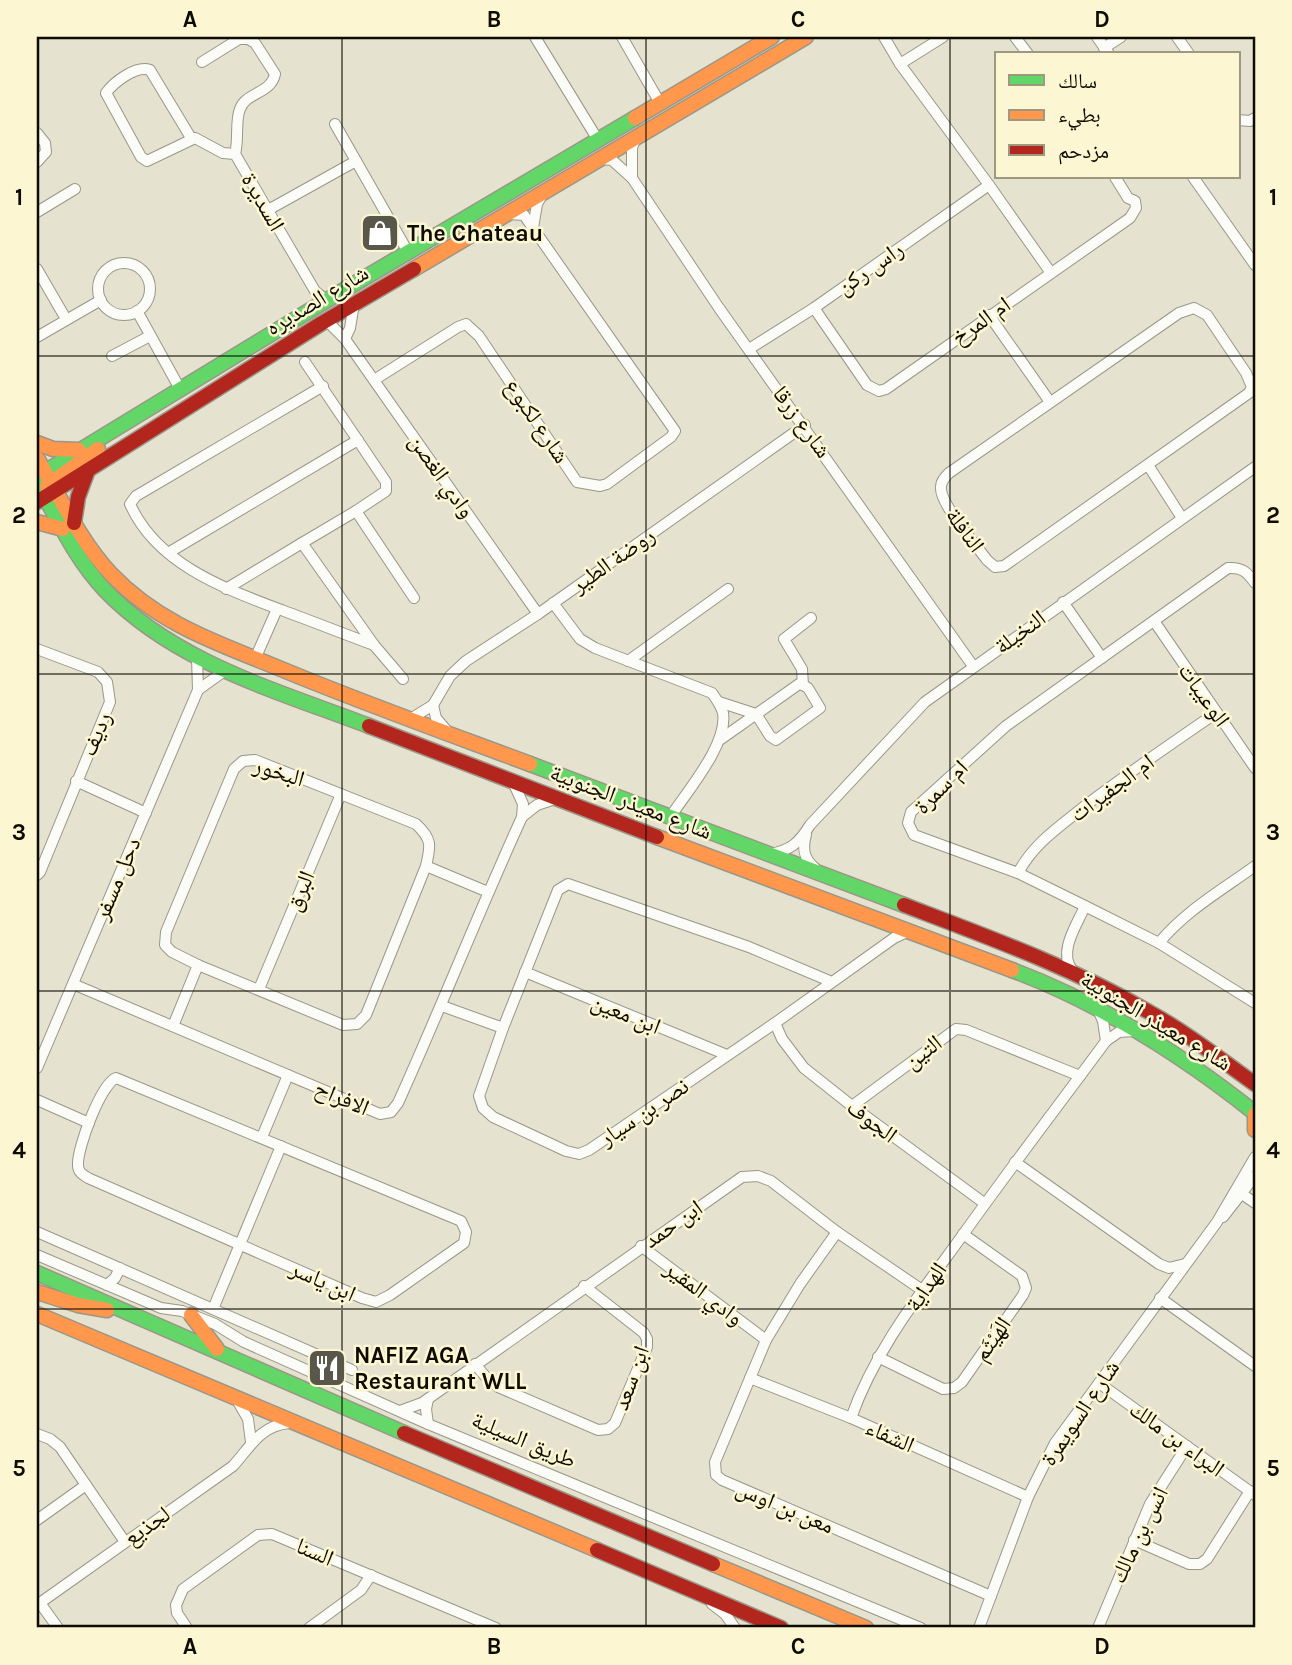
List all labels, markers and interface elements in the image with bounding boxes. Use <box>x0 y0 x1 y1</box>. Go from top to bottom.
text: A <box>183 6 197 33</box>
text: B <box>487 6 501 33</box>
text: C <box>791 6 805 33</box>
text: D <box>1094 6 1110 33</box>
legend <box>995 52 1240 178</box>
text: سالك <box>1058 69 1097 93</box>
text: بطيء <box>1058 103 1101 131</box>
text: مزدحم <box>1058 139 1109 165</box>
street label: السديرة <box>236 168 290 236</box>
text: 1 <box>15 184 23 211</box>
text: 1 <box>1269 184 1277 211</box>
shop icon: The Chateau <box>359 212 401 254</box>
place label: The Chateau <box>407 220 543 247</box>
street label: راس ركن <box>832 235 908 301</box>
street label: شارع الصديره <box>261 259 374 342</box>
street label: ام المرخ <box>946 291 1017 353</box>
street label: شارع لكبوع <box>498 374 575 469</box>
street label: شارع زرقا <box>766 381 837 464</box>
street label: وادي الغصن <box>399 429 481 526</box>
text: 2 <box>12 502 26 529</box>
street label: النافلة <box>940 502 990 558</box>
text: 2 <box>1266 502 1280 529</box>
street label: روضة الطير <box>565 521 660 599</box>
street label: النخيلة <box>989 604 1051 660</box>
street label: الوعيبات <box>1172 658 1236 732</box>
street label: رديف <box>75 708 117 760</box>
street label: ام الجفيرات <box>1065 748 1161 829</box>
street label: البخور <box>249 751 308 793</box>
street label: ام سمرة <box>908 754 975 821</box>
street label: شارع معيذر الجنوبية <box>546 759 716 846</box>
text: 3 <box>12 819 26 846</box>
text: 3 <box>1266 819 1280 846</box>
street label: دحل مسفر <box>87 834 146 925</box>
street label: البرق <box>280 867 320 915</box>
street label: شارع معيذر الجنوبية <box>1075 965 1236 1077</box>
street label: ابن معين <box>587 988 665 1040</box>
street label: التين <box>899 1029 947 1075</box>
street label: نصر بن سيار <box>593 1072 694 1152</box>
street label: الافراح <box>310 1075 373 1122</box>
street label: الجوف <box>842 1093 902 1149</box>
text: 4 <box>12 1137 26 1164</box>
text: 4 <box>1266 1137 1280 1164</box>
street label: ابن حمد <box>638 1194 708 1254</box>
street label: ابن ياسر <box>285 1254 360 1307</box>
street label: وادي المقير <box>656 1254 749 1335</box>
street label: الهداية <box>900 1257 952 1317</box>
street label: الهَيْثَم <box>967 1312 1018 1367</box>
place label: NAFIZ AGA Restaurant WLL <box>354 1342 526 1395</box>
street label: ابن سعد <box>607 1342 655 1414</box>
restaurant icon: NAFIZ AGA Restaurant WLL <box>306 1347 348 1389</box>
street label: شارع السويمرة <box>1035 1355 1126 1472</box>
street label: البراء بن مالك <box>1124 1396 1230 1482</box>
street label: طريق السيلية <box>468 1406 580 1474</box>
street label: الشفاء <box>861 1413 919 1459</box>
text: 5 <box>12 1455 26 1482</box>
text: 5 <box>1266 1455 1280 1482</box>
street label: معن بن اوس <box>732 1474 838 1540</box>
street label: انس بن مالك <box>1104 1482 1174 1588</box>
street label: لجذيع <box>119 1501 176 1552</box>
street label: السنا <box>292 1532 338 1572</box>
text: A <box>183 1633 197 1660</box>
text: B <box>487 1633 501 1660</box>
text: C <box>791 1633 805 1660</box>
text: D <box>1094 1633 1110 1660</box>

